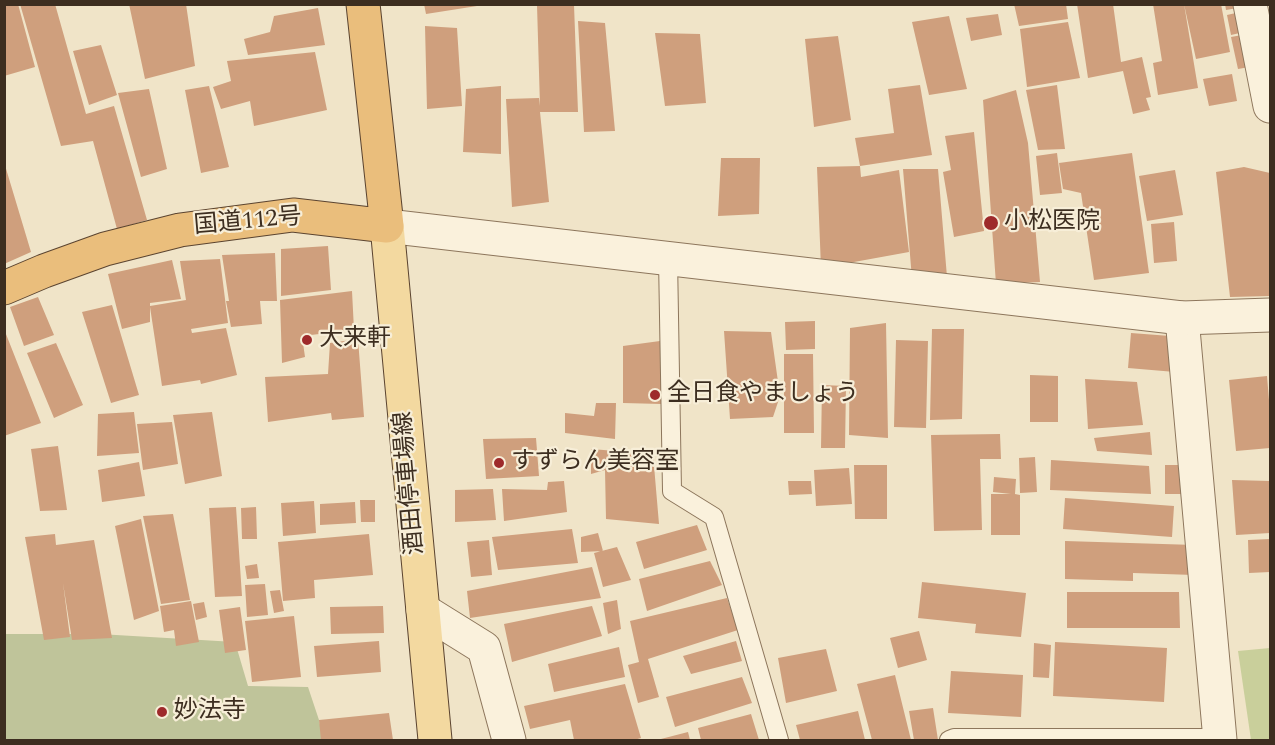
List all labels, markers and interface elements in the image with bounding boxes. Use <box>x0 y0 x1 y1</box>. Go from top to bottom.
street label: 国道112号 <box>193 204 303 242</box>
place label: 小松医院 <box>1004 209 1100 237</box>
marker: 小松医院 <box>982 214 1000 232</box>
place label: 大来軒 <box>319 326 391 354</box>
marker: 大来軒 <box>300 333 314 347</box>
place label: 全日食やましょう <box>667 381 859 409</box>
marker: 全日食やましょう <box>648 388 662 402</box>
street label: 酒田停車場線 <box>390 410 432 556</box>
place label: すずらん美容室 <box>511 449 679 477</box>
marker: すずらん美容室 <box>492 456 506 470</box>
place label: 妙法寺 <box>174 698 246 726</box>
marker: 妙法寺 <box>155 705 169 719</box>

